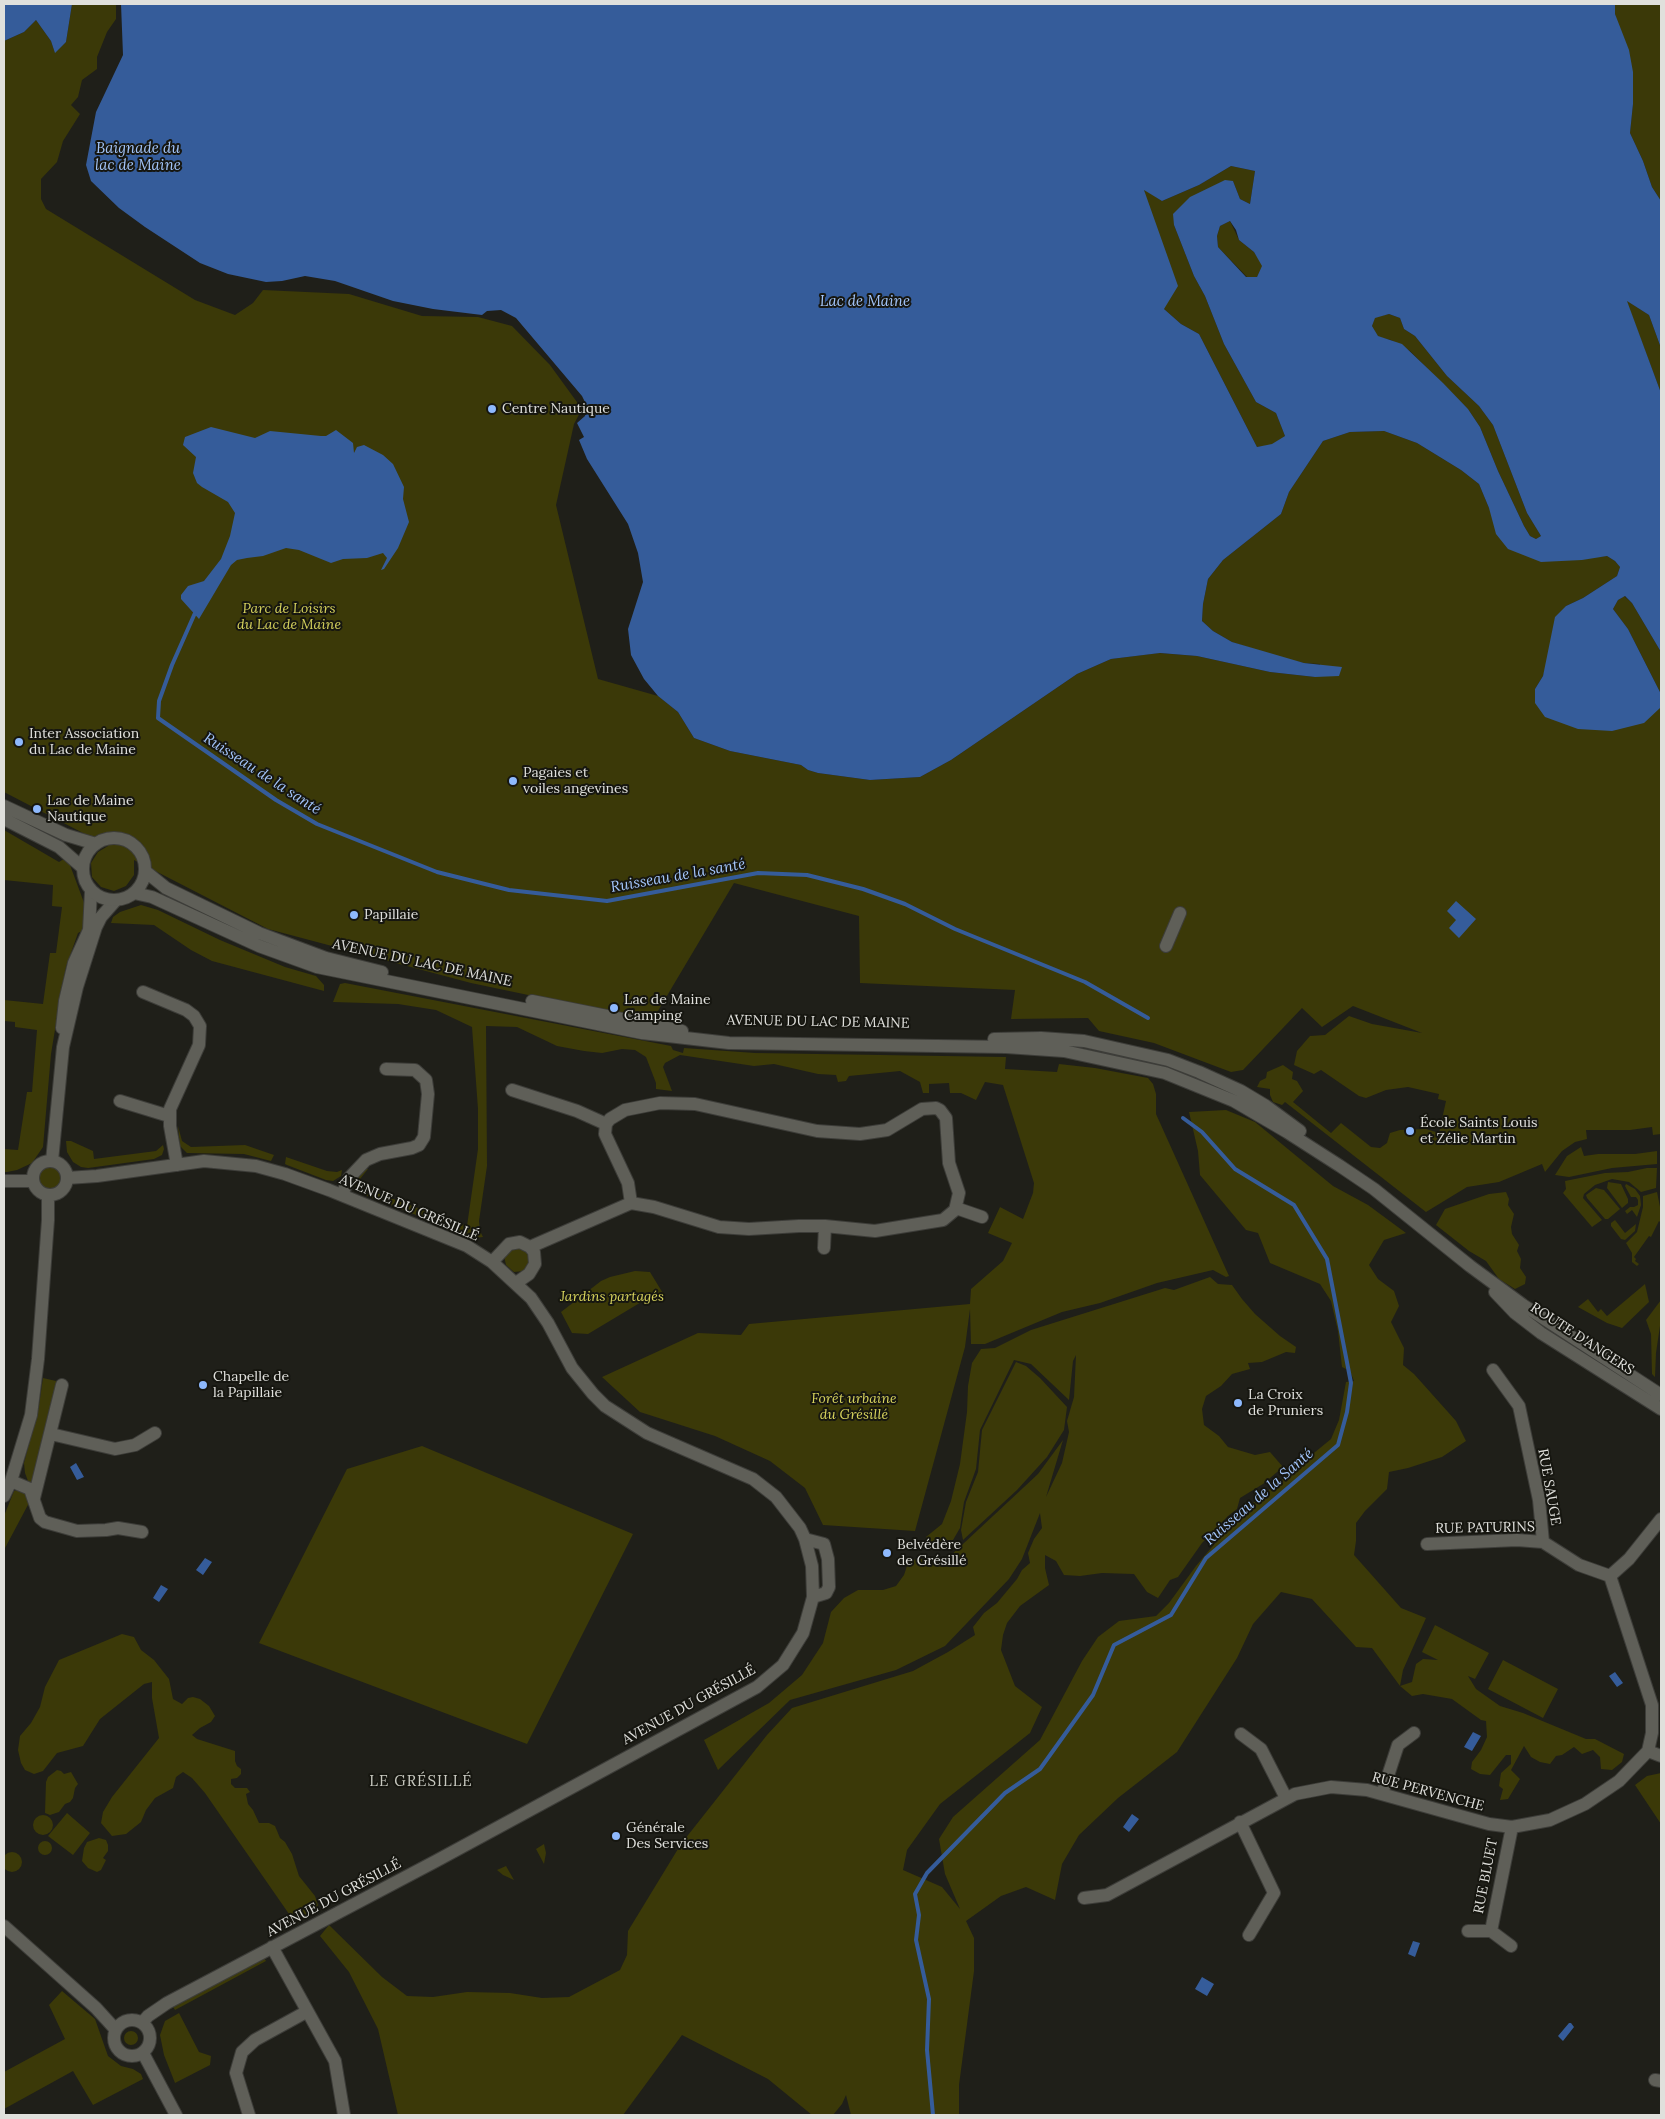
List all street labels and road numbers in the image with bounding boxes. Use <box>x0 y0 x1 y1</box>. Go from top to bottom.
street label: AVENUE DU LAC DE MAINE <box>331 936 513 990</box>
street label: AVENUE DU LAC DE MAINE <box>726 1012 910 1032</box>
street label: AVENUE DU GRÉSILLÉ <box>337 1171 481 1245</box>
street label: ROUTE D'ANGERS <box>1527 1299 1637 1379</box>
street label: RUE SAUGE <box>1534 1447 1564 1527</box>
street label: RUE PATURINS <box>1435 1519 1535 1537</box>
street label: AVENUE DU GRÉSILLÉ <box>619 1661 759 1749</box>
street label: RUE PERVENCHE <box>1370 1769 1486 1815</box>
street label: RUE BLUET <box>1470 1837 1502 1915</box>
street label: AVENUE DU GRÉSILLÉ <box>264 1855 404 1941</box>

